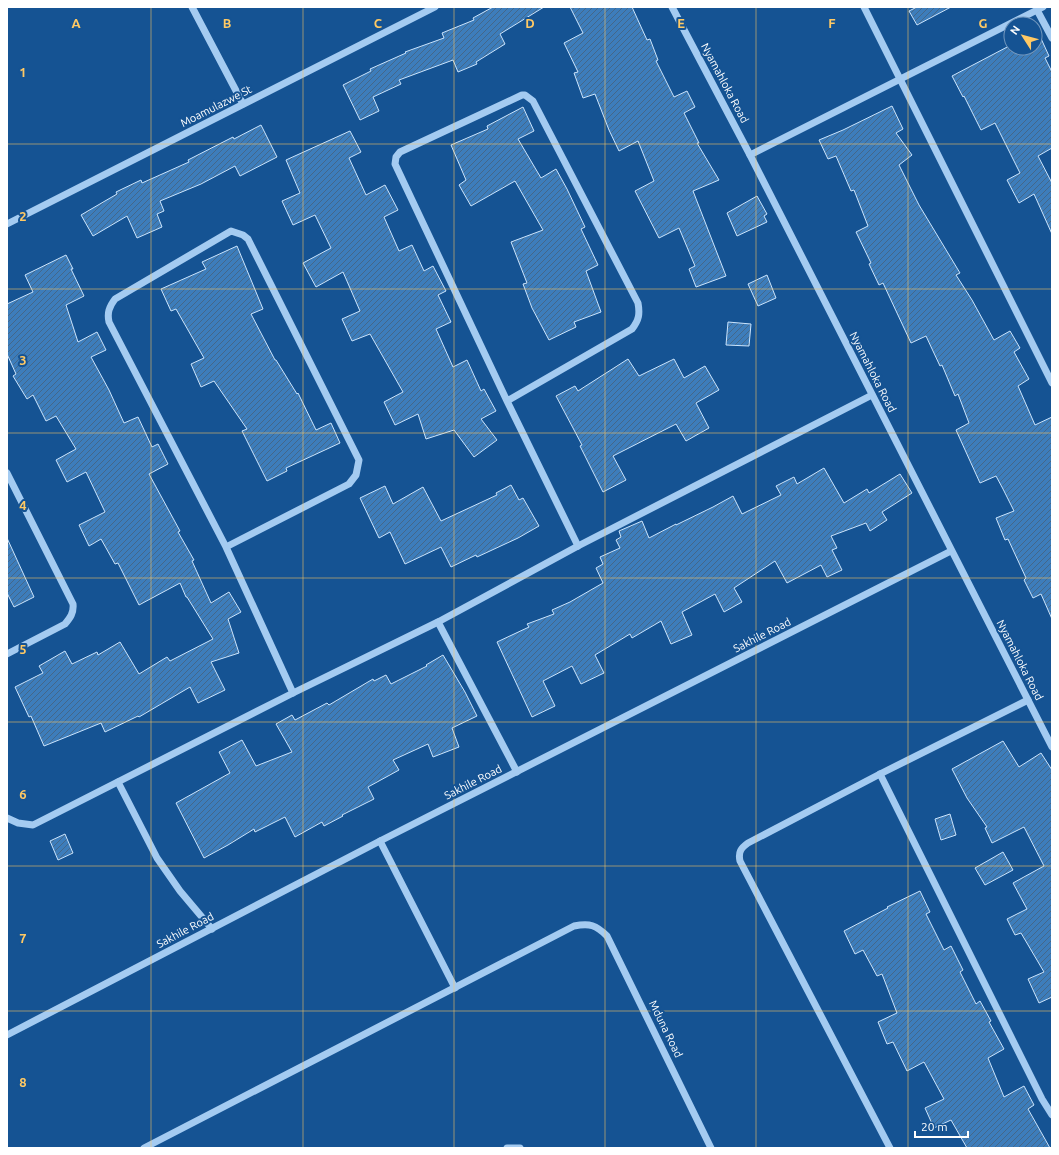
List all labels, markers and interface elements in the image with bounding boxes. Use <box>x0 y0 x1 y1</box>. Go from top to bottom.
text: A <box>71 16 81 30</box>
text: B <box>223 16 232 30</box>
text: C <box>374 16 383 30</box>
text: D <box>525 16 535 30</box>
text: E <box>677 16 685 30</box>
text: F <box>828 16 836 30</box>
text: G <box>979 16 988 30</box>
north arrow <box>1003 16 1043 56</box>
text: N <box>1008 23 1022 37</box>
street label: Nyamahloka Road <box>699 41 751 125</box>
text: 1 <box>19 65 27 79</box>
street label: Moamulazwe St <box>178 83 254 129</box>
text: 2 <box>19 209 27 223</box>
street label: Nyamahloka Road <box>848 330 898 414</box>
text: 3 <box>19 353 27 367</box>
text: 4 <box>19 498 27 512</box>
street label: Sakhile Road <box>731 615 793 655</box>
street label: Nyamahloka Road <box>995 618 1045 702</box>
text: 5 <box>19 642 27 656</box>
street label: Sakhile Road <box>442 762 504 802</box>
text: 6 <box>19 787 27 801</box>
street label: Sakhile Road <box>154 910 216 950</box>
text: 7 <box>19 931 27 945</box>
street label: Mduna Road <box>647 998 685 1060</box>
text: 8 <box>19 1075 27 1089</box>
scale bar <box>915 1113 968 1139</box>
text: 20 m <box>921 1120 948 1133</box>

